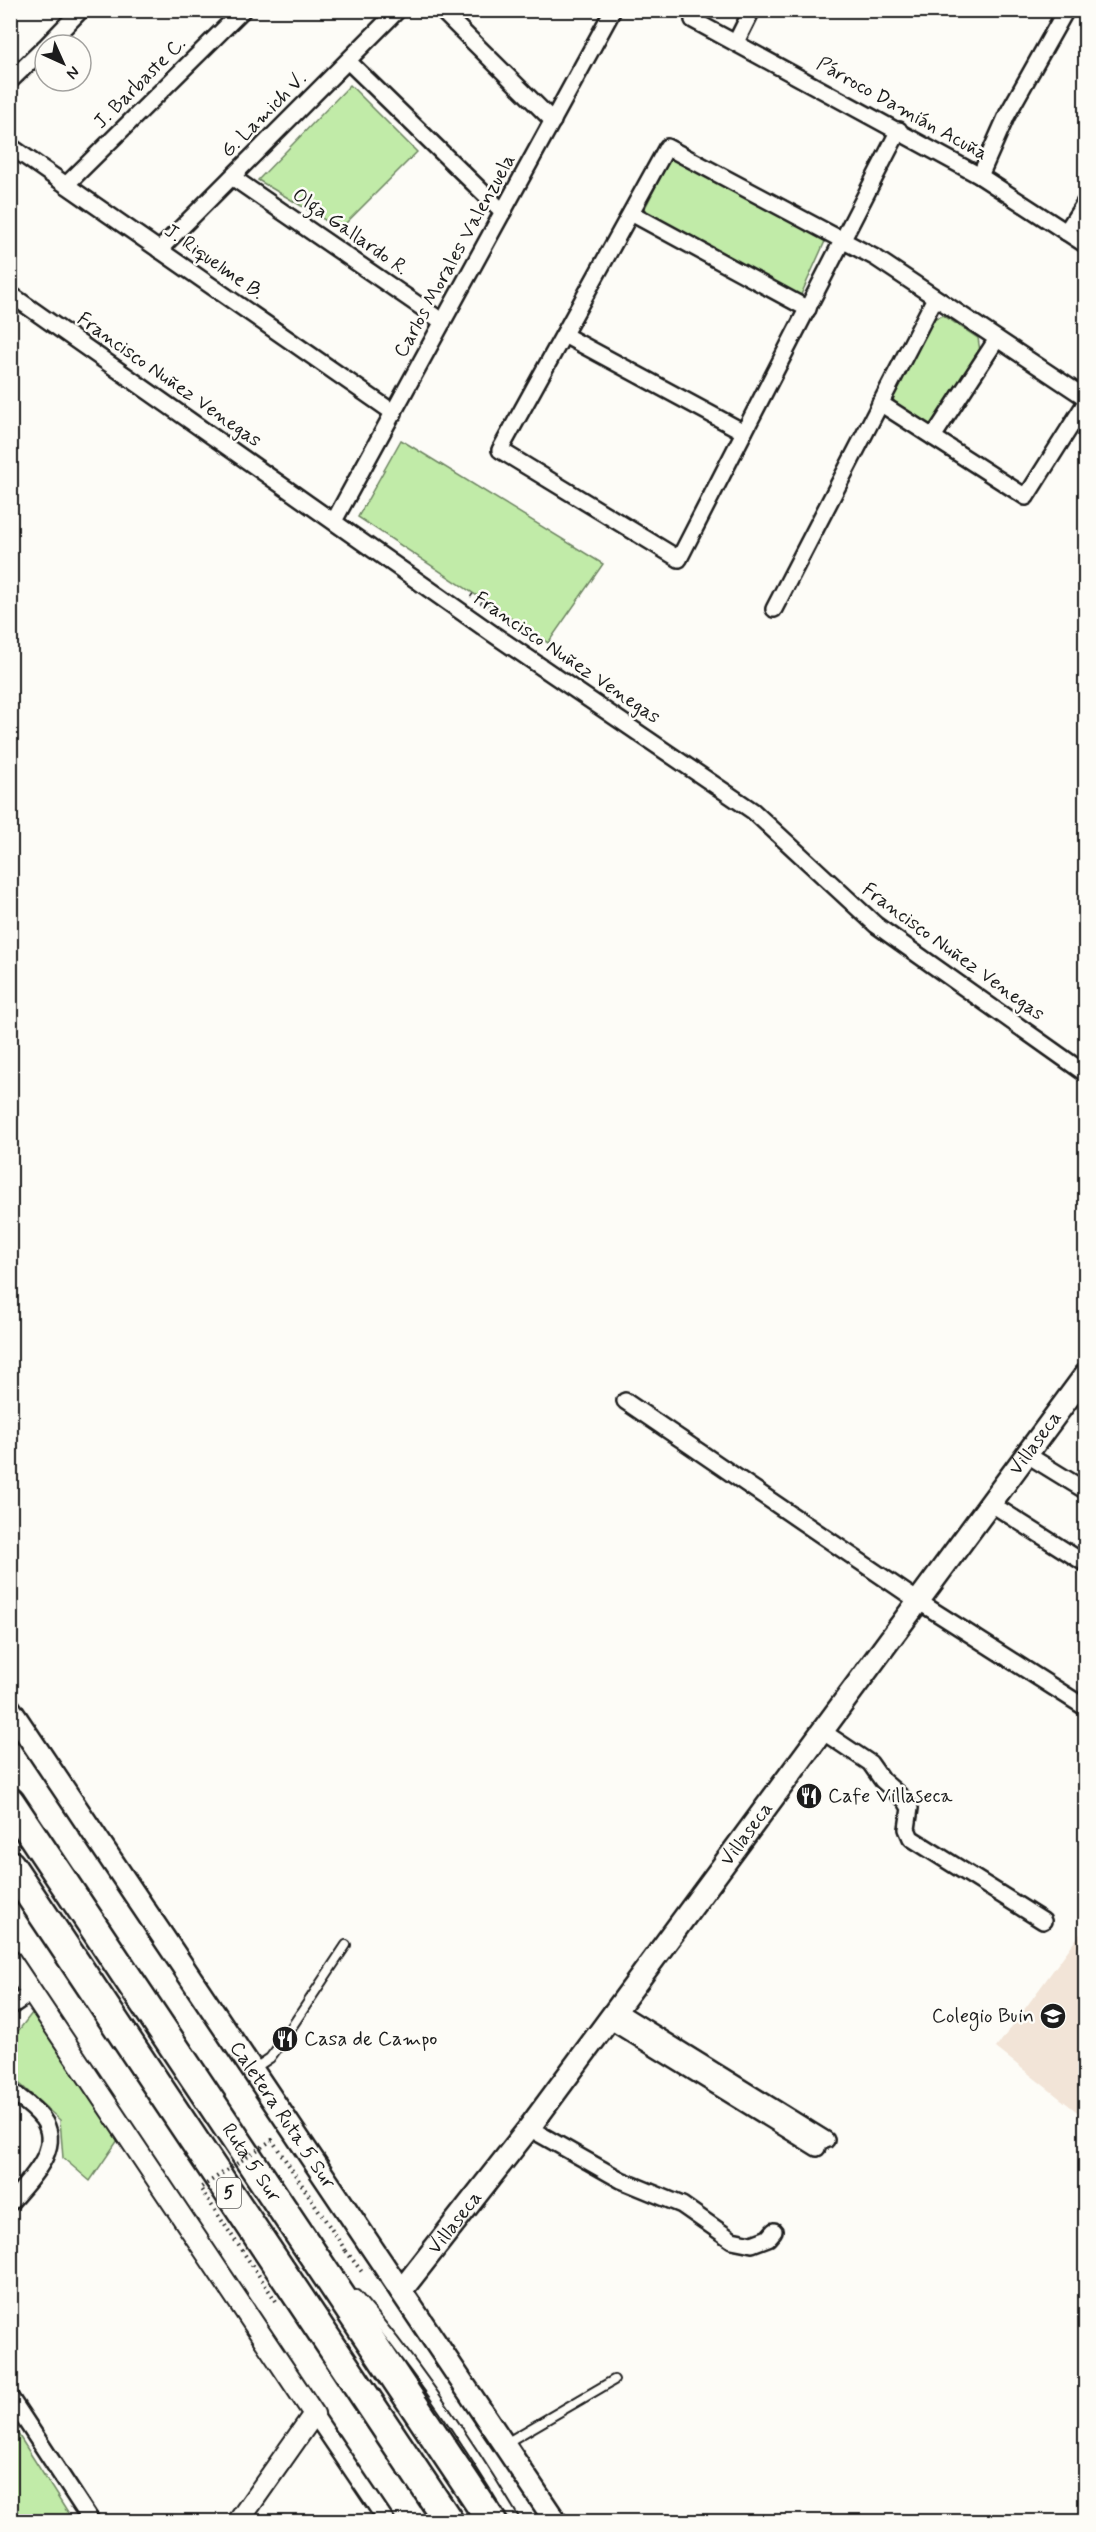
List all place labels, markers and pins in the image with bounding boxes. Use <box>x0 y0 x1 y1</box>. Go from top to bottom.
restaurant icon: Cafe Villaseca <box>794 1781 824 1811</box>
place label: Cafe Villaseca <box>828 1783 953 1810</box>
school or university icon: Colegio Buin <box>1038 2001 1068 2031</box>
place label: Colegio Buin <box>932 2003 1034 2031</box>
restaurant icon: Casa de Campo <box>270 2024 300 2054</box>
place label: Casa de Campo <box>304 2026 437 2053</box>

